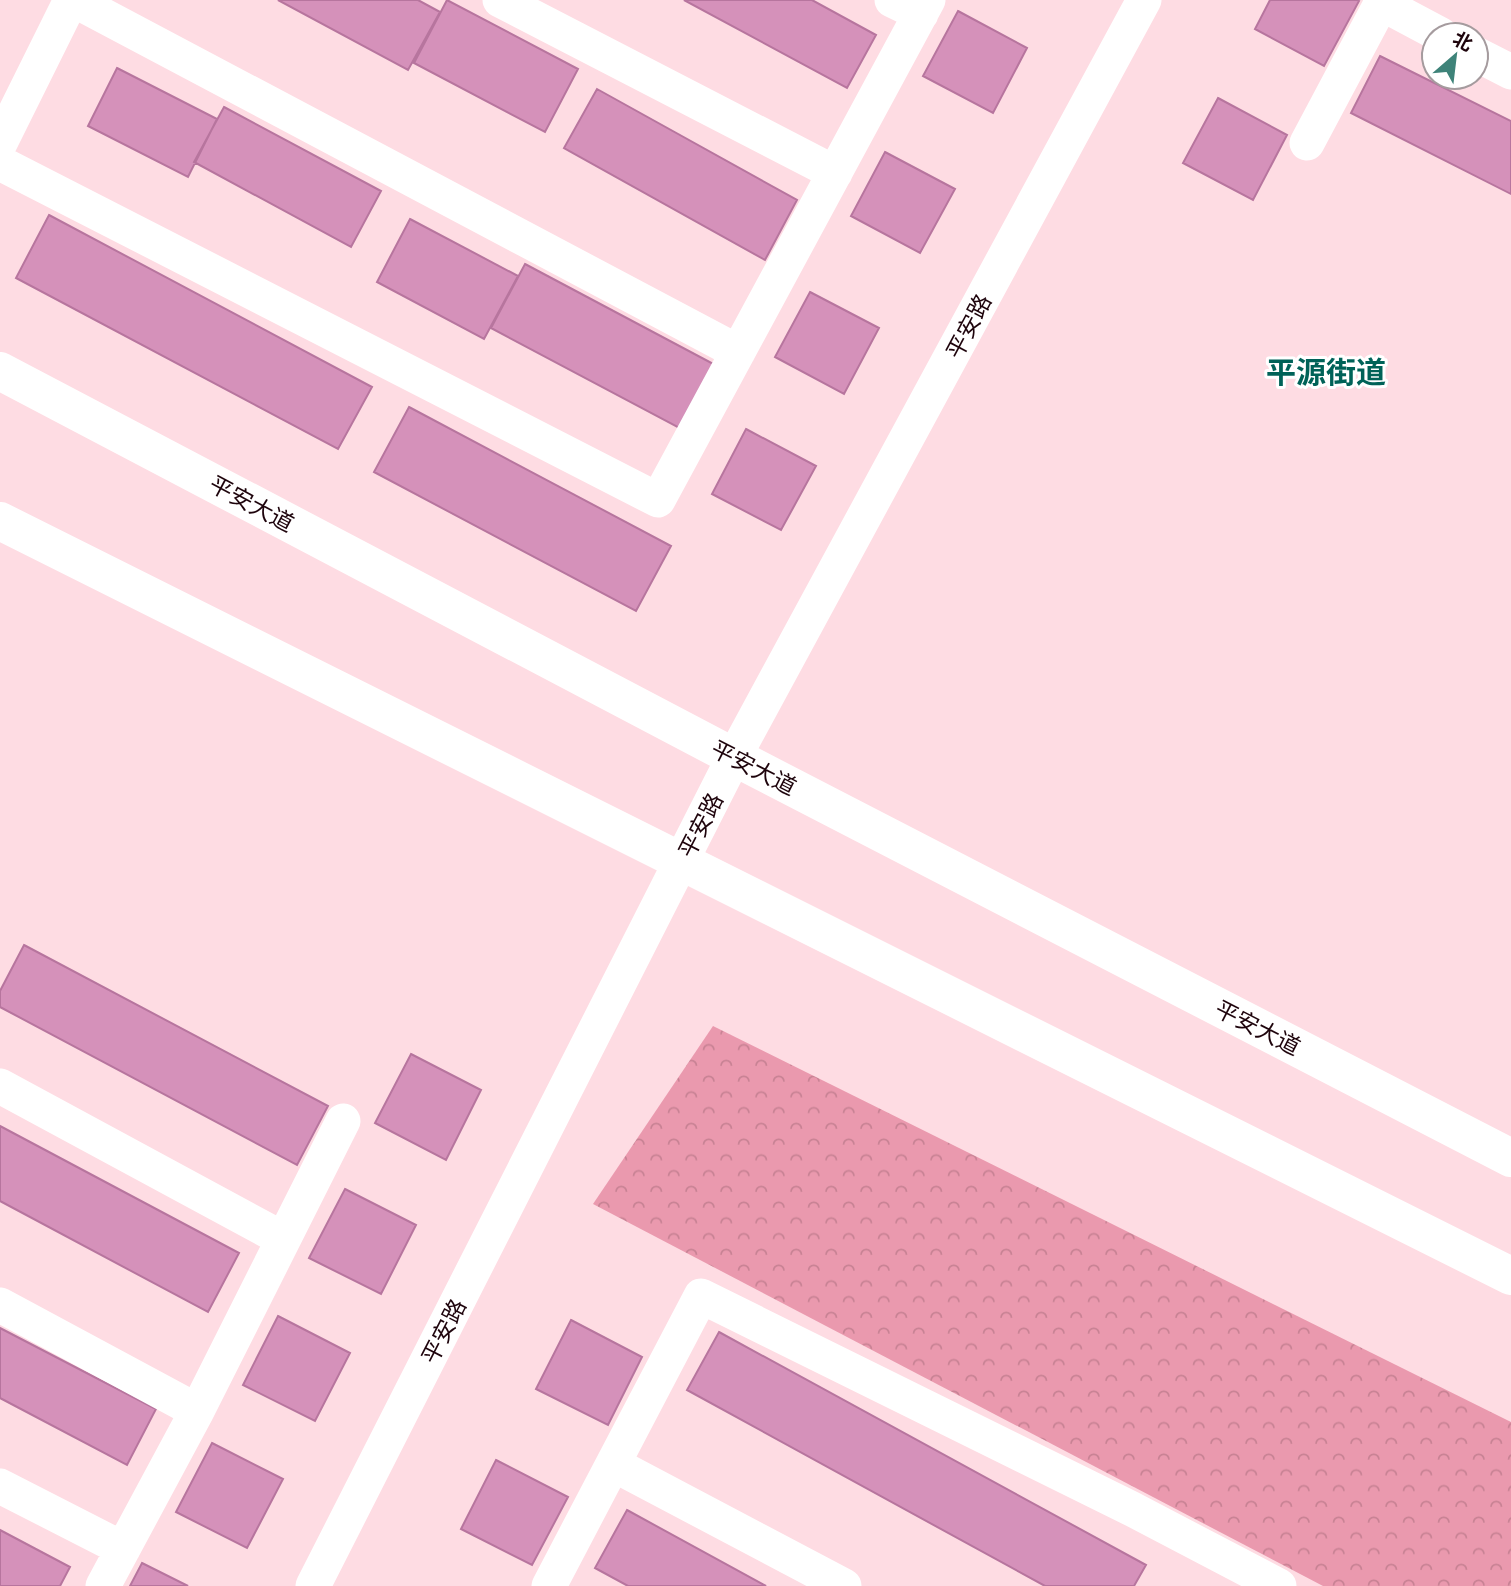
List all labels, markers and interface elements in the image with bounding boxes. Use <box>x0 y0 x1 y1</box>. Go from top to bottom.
north arrow <box>1420 21 1490 91</box>
text: 北 <box>1448 25 1477 57</box>
street label: 平安路 <box>938 288 998 364</box>
district label: 平源街道 <box>1266 351 1386 392</box>
street label: 平安大道 <box>204 467 300 539</box>
street label: 平安大道 <box>706 732 802 802</box>
street label: 平安路 <box>670 787 730 863</box>
street label: 平安大道 <box>1210 992 1306 1062</box>
street label: 平安路 <box>413 1293 473 1369</box>

